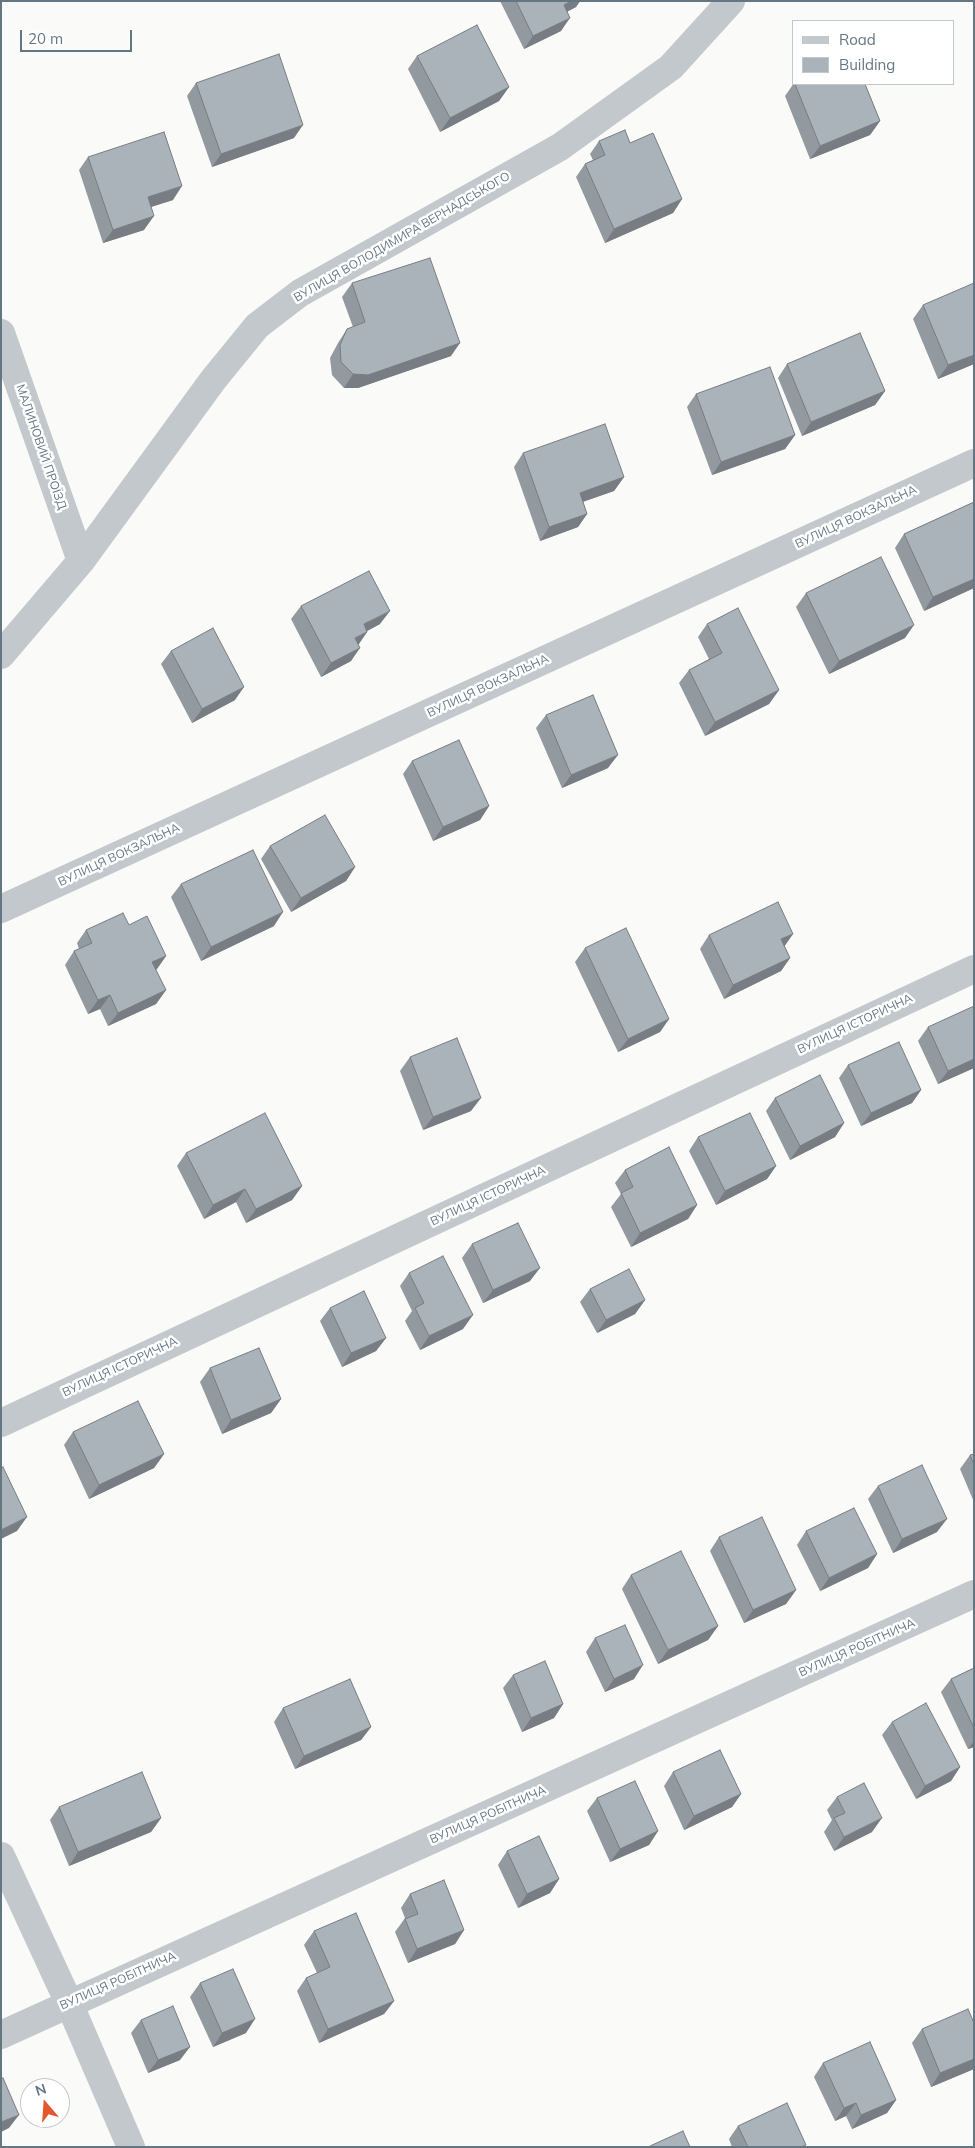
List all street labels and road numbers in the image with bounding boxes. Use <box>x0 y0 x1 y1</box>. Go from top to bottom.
street label: ВУЛИЦЯ ВОЛОДИМИРА ВЕРНАДСЬКОГО <box>291 169 513 305</box>
street label: МАЛИНОВИЙ ПРОЇЗД <box>13 382 69 512</box>
street label: ВУЛИЦЯ ВОКЗАЛЬНА <box>793 483 919 551</box>
street label: ВУЛИЦЯ ВОКЗАЛЬНА <box>425 652 551 720</box>
street label: ВУЛИЦЯ ВОКЗАЛЬНА <box>56 821 182 889</box>
street label: ВУЛИЦЯ ІСТОРИЧНА <box>795 991 915 1057</box>
street label: ВУЛИЦЯ ІСТОРИЧНА <box>428 1163 548 1229</box>
street label: ВУЛИЦЯ ІСТОРИЧНА <box>60 1334 180 1400</box>
street label: ВУЛИЦЯ РОБІТНИЧА <box>797 1616 917 1680</box>
street label: ВУЛИЦЯ РОБІТНИЧА <box>428 1783 548 1847</box>
street label: ВУЛИЦЯ РОБІТНИЧА <box>58 1949 178 2013</box>

